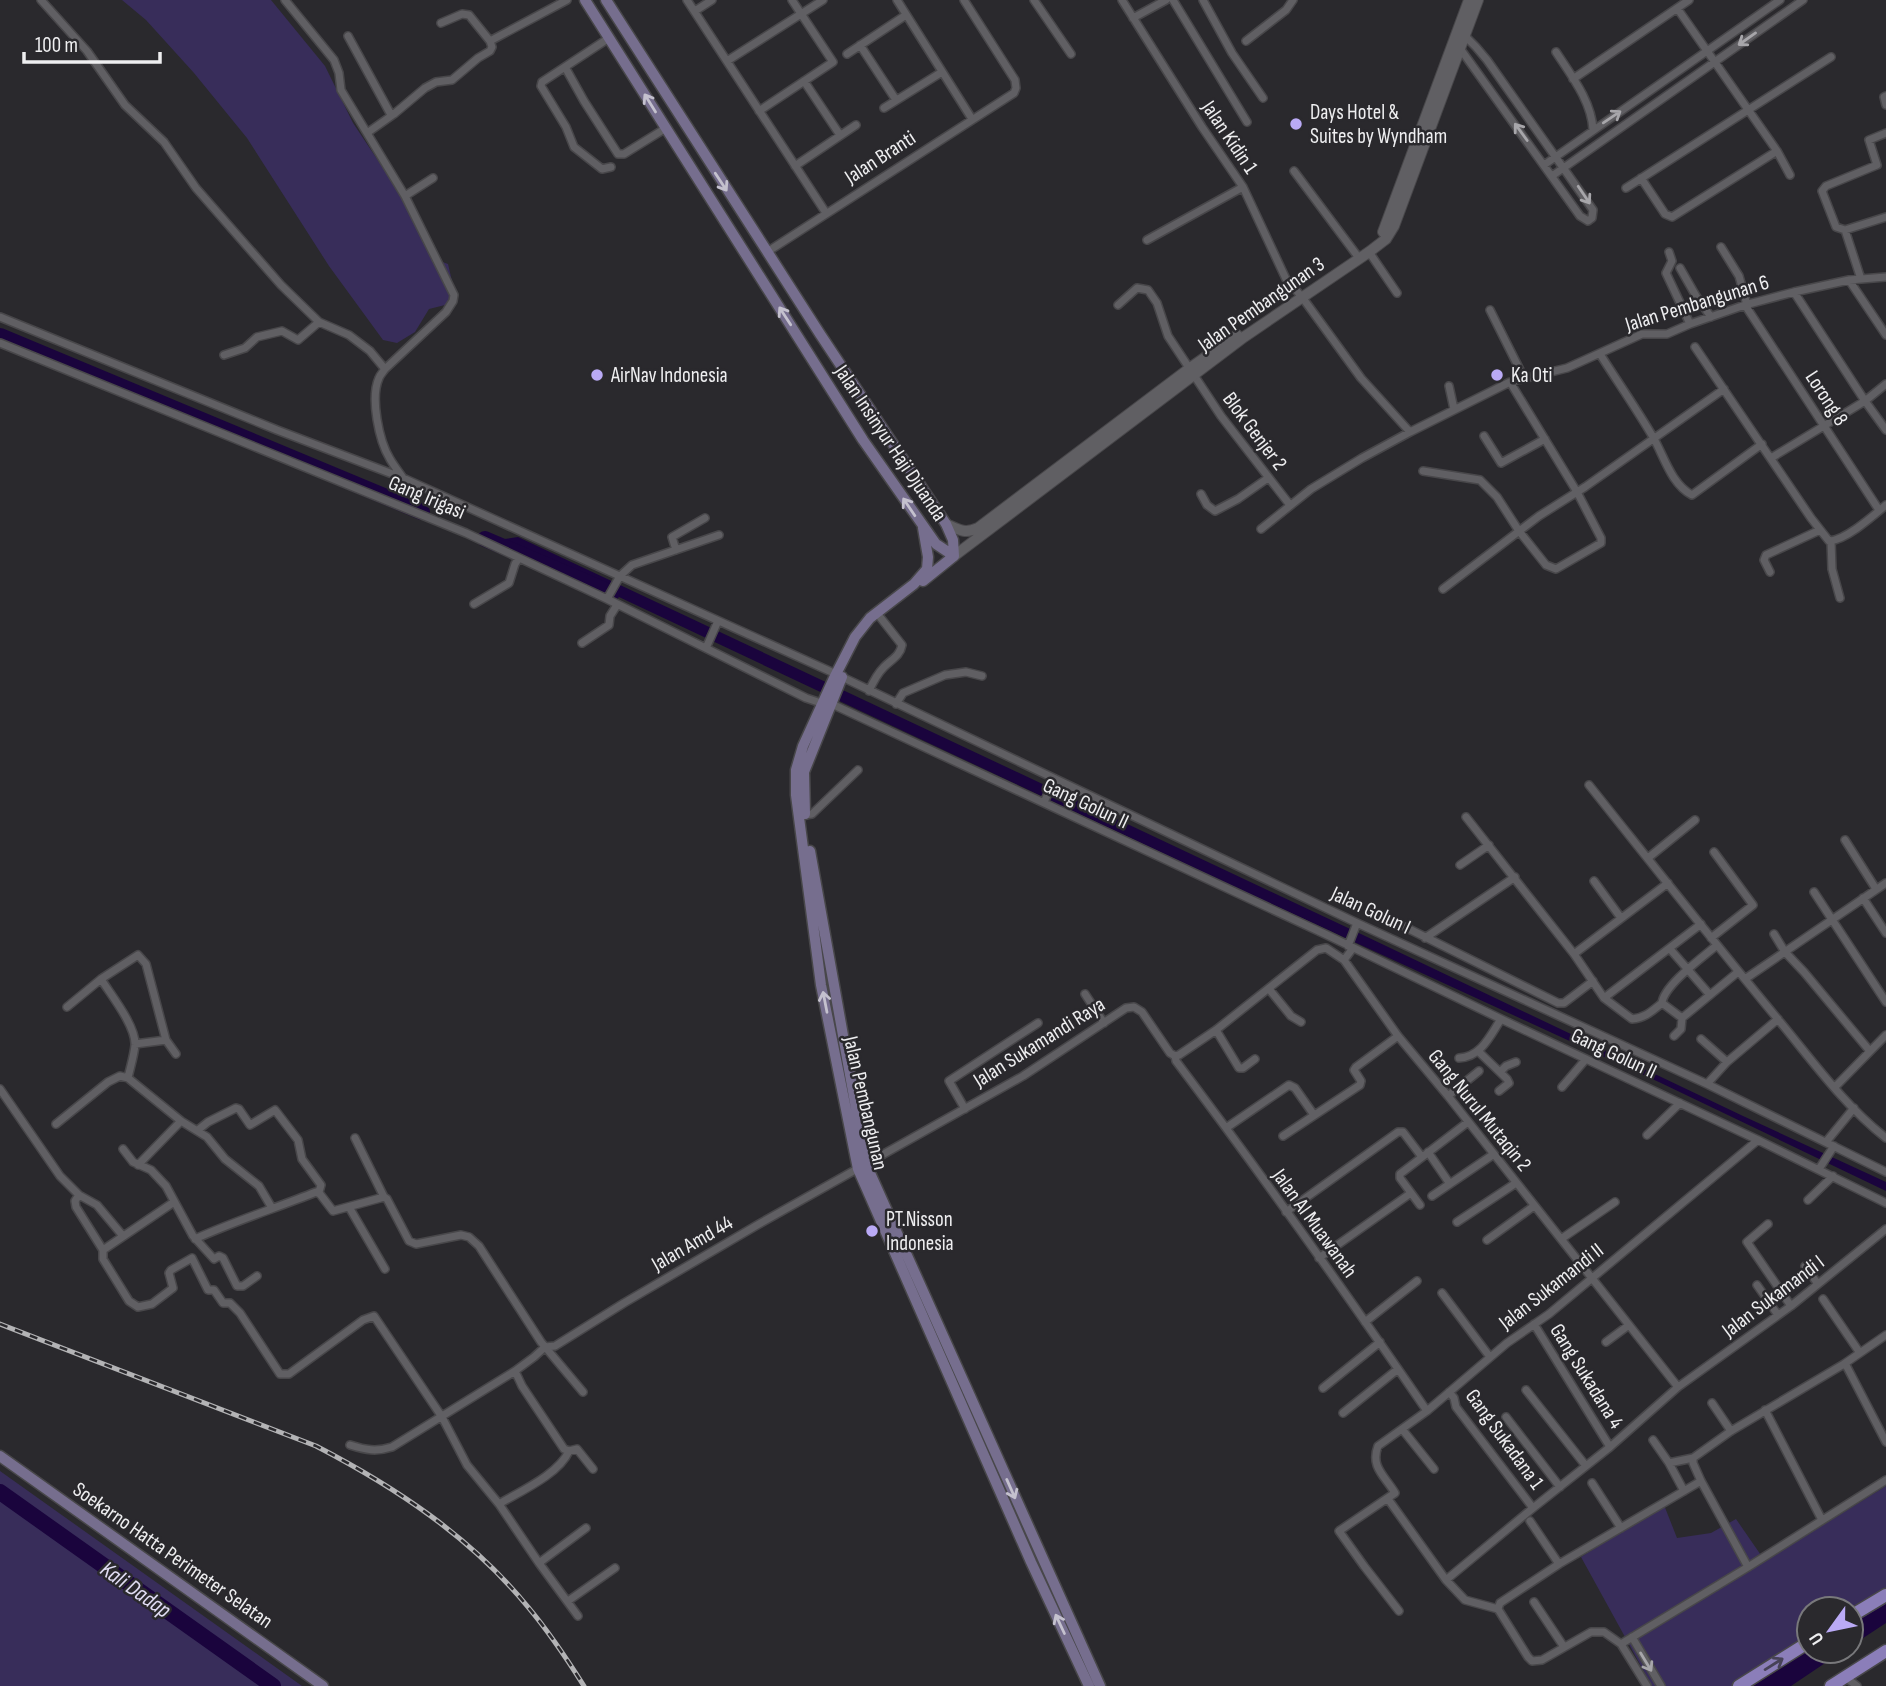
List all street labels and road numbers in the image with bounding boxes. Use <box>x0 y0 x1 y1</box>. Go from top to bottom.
street label: Jalan Kidin 1 <box>1196 95 1263 179</box>
street label: Jalan Branti <box>839 125 920 190</box>
street label: Jalan Pembangunan 3 <box>1192 252 1329 358</box>
street label: Jalan Pembangunan 6 <box>1621 270 1772 338</box>
street label: Jalan Insinyur Haji Djuanda <box>828 360 952 526</box>
street label: Lorong 8 <box>1800 366 1854 430</box>
street label: Blok Genjer 2 <box>1217 387 1292 475</box>
street label: Gang Irigasi <box>385 470 469 525</box>
street label: Gang Golun II <box>1039 773 1133 834</box>
street label: Jalan Golun I <box>1326 881 1415 940</box>
street label: Jalan Sukamandi Raya <box>968 992 1110 1093</box>
street label: Gang Golun II <box>1567 1023 1661 1084</box>
street label: Jalan Pembangunan <box>838 1033 893 1172</box>
street label: Gang Nurul Mutaqin 2 <box>1423 1044 1537 1176</box>
street label: Jalan Al Muawanah <box>1266 1163 1362 1282</box>
street label: Jalan Amd 44 <box>646 1210 737 1277</box>
street label: Jalan Sukamandi II <box>1493 1238 1609 1336</box>
street label: Jalan Sukamandi I <box>1717 1250 1829 1344</box>
street label: Gang Sukadana 4 <box>1544 1319 1629 1434</box>
street label: Gang Sukadana 1 <box>1460 1384 1550 1495</box>
street label: Soekarno Hatta Perimeter Selatan <box>68 1477 277 1634</box>

